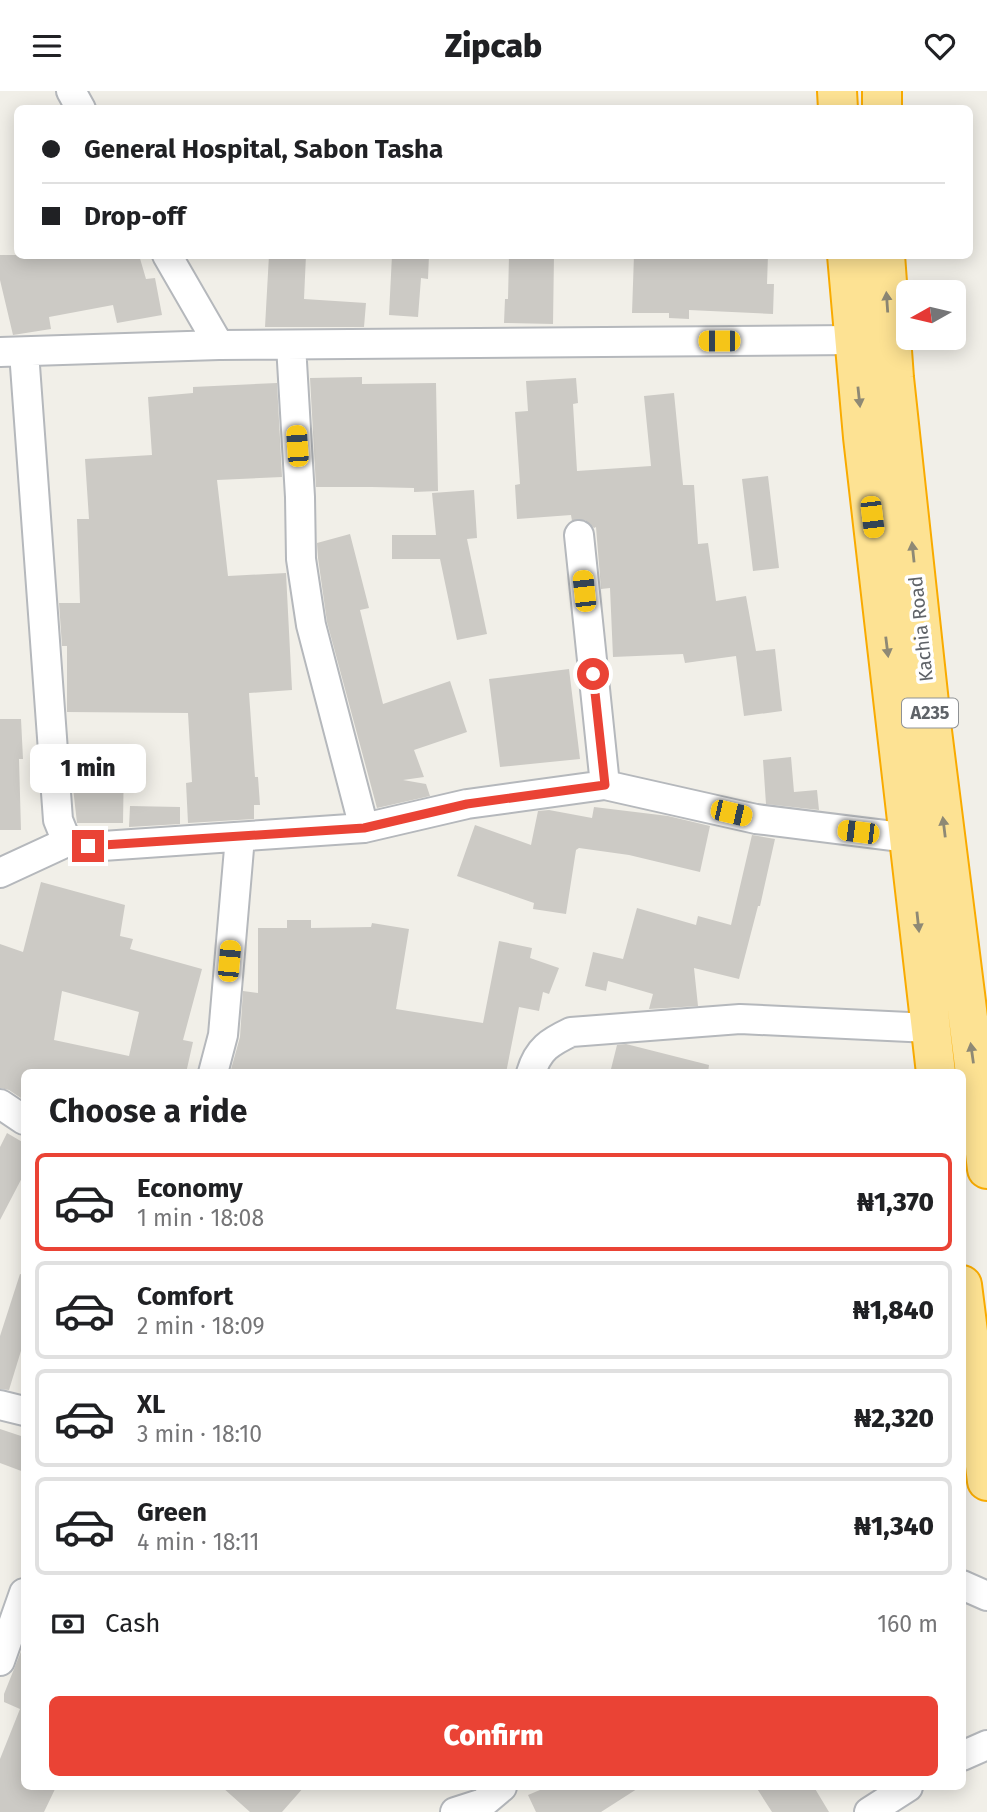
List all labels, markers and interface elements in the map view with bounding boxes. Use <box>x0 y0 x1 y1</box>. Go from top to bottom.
icon: menu <box>28 27 66 65</box>
text: Zipcab <box>445 27 542 65</box>
icon: heart <box>921 27 959 65</box>
text: General Hospital, Sabon Tasha <box>84 134 443 165</box>
text: Drop-off <box>84 201 186 232</box>
north arrow <box>896 280 966 350</box>
map controls <box>896 280 966 350</box>
one-way arrow <box>882 290 893 312</box>
car <box>699 331 741 352</box>
one-way arrow <box>853 386 864 408</box>
car <box>286 424 309 468</box>
car <box>860 495 885 539</box>
one-way arrow <box>907 541 918 563</box>
car <box>572 569 597 613</box>
street label: Kachia Road <box>904 575 938 683</box>
one-way arrow <box>881 636 892 658</box>
route start <box>577 658 609 690</box>
road number: A235 <box>902 699 958 727</box>
callout: 1 min <box>30 745 146 793</box>
text: 1 min <box>60 754 116 782</box>
car <box>709 798 754 828</box>
one-way arrow <box>938 816 949 838</box>
car <box>836 819 881 845</box>
route end <box>72 830 104 862</box>
one-way arrow <box>913 911 924 933</box>
car <box>217 939 242 983</box>
one-way arrow <box>967 1042 978 1064</box>
text: Choose a ride <box>49 1092 247 1130</box>
icon: car <box>53 1171 116 1234</box>
text: Economy <box>137 1173 243 1204</box>
text: ₦1,370 <box>857 1187 934 1218</box>
text: 1 min · 18:08 <box>137 1204 264 1232</box>
icon: car <box>53 1279 116 1342</box>
text: Comfort <box>137 1281 233 1312</box>
text: ₦1,840 <box>853 1295 934 1326</box>
text: 2 min · 18:09 <box>137 1312 265 1340</box>
icon: car <box>53 1387 116 1450</box>
text: XL <box>137 1389 165 1420</box>
text: ₦2,320 <box>854 1403 934 1434</box>
text: 3 min · 18:10 <box>137 1420 262 1448</box>
icon: car <box>53 1495 116 1558</box>
text: Green <box>137 1497 207 1528</box>
text: ₦1,340 <box>854 1511 934 1542</box>
text: 4 min · 18:11 <box>137 1528 260 1556</box>
icon: cash <box>49 1605 87 1643</box>
text: Cash <box>105 1608 161 1639</box>
text: 160 m <box>877 1610 938 1638</box>
button: Confirm <box>49 1696 938 1776</box>

